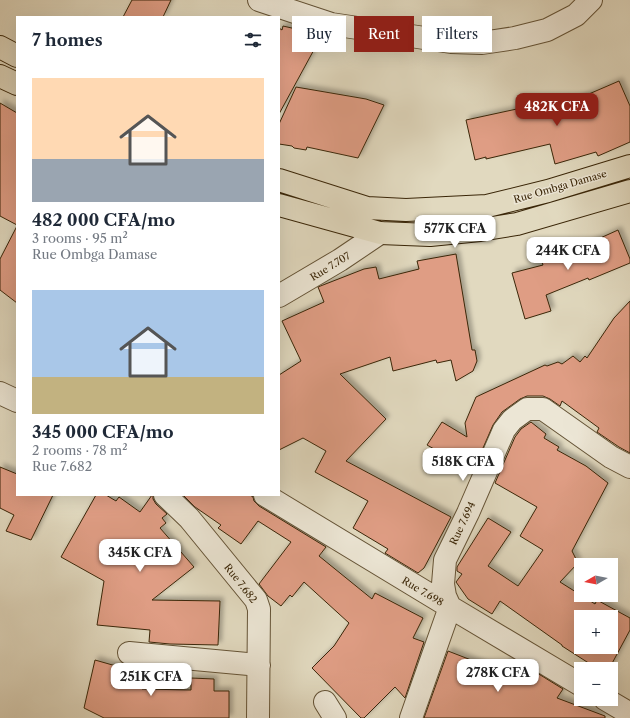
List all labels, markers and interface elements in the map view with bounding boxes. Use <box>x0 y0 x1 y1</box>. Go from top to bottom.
chip: Buy <box>292 16 346 52</box>
chip: Rent <box>354 16 414 52</box>
chip: Filters <box>422 16 492 52</box>
icon: filters <box>242 29 264 51</box>
text: 7 homes <box>32 30 103 50</box>
pin: 482K CFA <box>516 93 598 127</box>
text: 482K CFA <box>524 98 590 114</box>
icon: home <box>112 104 184 176</box>
street label: Rue Ombga Damase <box>512 167 609 206</box>
text: 482 000 CFA/mo <box>32 210 175 230</box>
pin: 577K CFA <box>414 215 496 249</box>
text: 577K CFA <box>424 220 486 236</box>
text: 3 rooms · 95 m² <box>32 230 128 246</box>
pin: 244K CFA <box>527 237 609 271</box>
text: 244K CFA <box>536 242 600 258</box>
text: Rue Ombga Damase <box>32 246 157 262</box>
street label: Rue 7.707 <box>308 249 353 284</box>
icon: home <box>112 316 184 388</box>
text: 345 000 CFA/mo <box>32 422 174 442</box>
text: 2 rooms · 78 m² <box>32 442 128 458</box>
pin: 518K CFA <box>422 448 504 482</box>
text: 518K CFA <box>432 453 494 469</box>
text: Rue 7.682 <box>32 458 92 474</box>
street label: Rue 7.694 <box>447 499 478 547</box>
pin: 345K CFA <box>99 539 181 573</box>
text: 345K CFA <box>108 544 172 560</box>
north arrow <box>574 558 618 602</box>
map controls <box>574 558 618 706</box>
street label: Rue 7.682 <box>221 561 260 606</box>
street label: Rue 7.698 <box>400 574 446 609</box>
button: + <box>574 610 618 654</box>
pin: 278K CFA <box>457 659 539 693</box>
button: − <box>574 662 618 706</box>
pin: 251K CFA <box>110 663 192 697</box>
text: 278K CFA <box>466 664 530 680</box>
text: 251K CFA <box>120 668 182 684</box>

